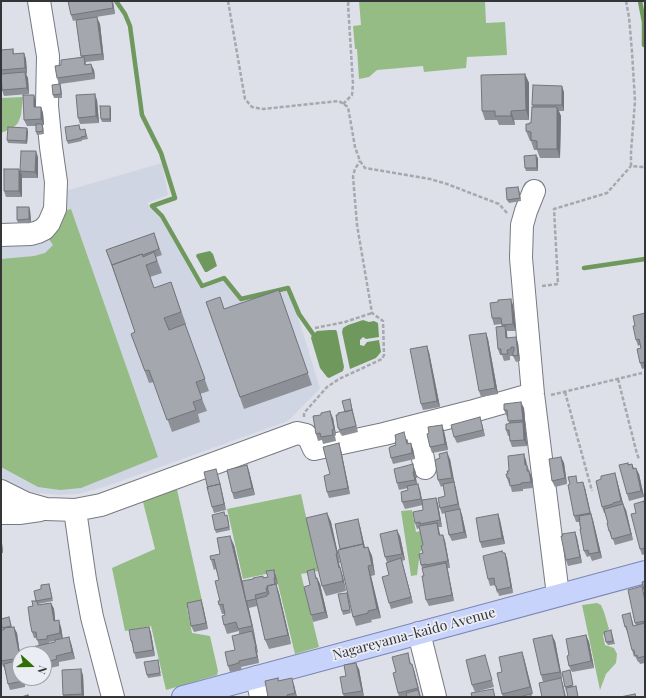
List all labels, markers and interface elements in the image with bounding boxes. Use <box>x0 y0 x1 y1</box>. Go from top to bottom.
street label: Nagareyama-kaido Avenue <box>331 604 497 664</box>
north arrow <box>12 646 52 686</box>
text: N <box>34 664 51 677</box>

